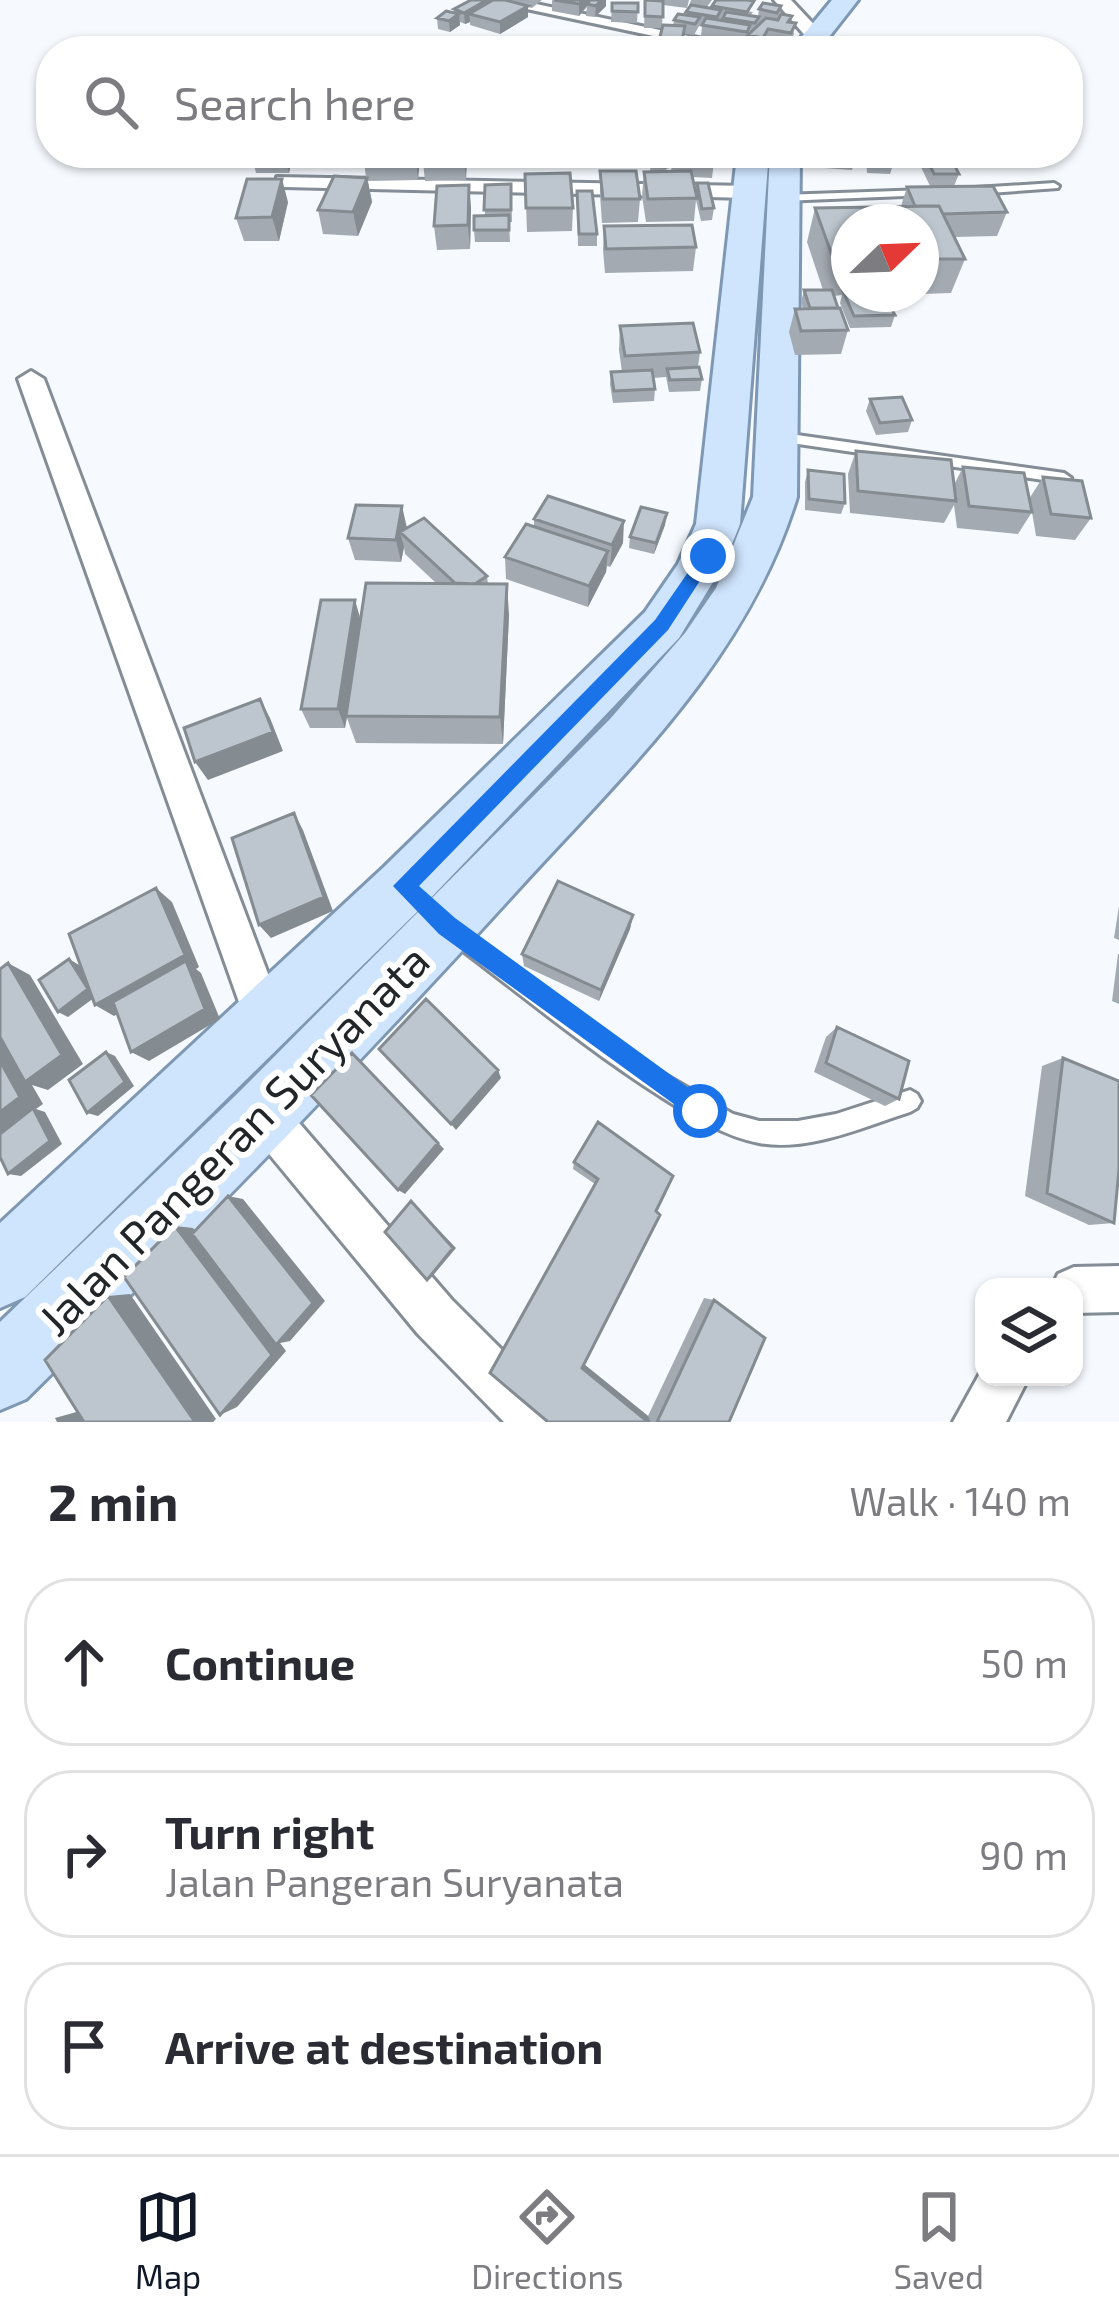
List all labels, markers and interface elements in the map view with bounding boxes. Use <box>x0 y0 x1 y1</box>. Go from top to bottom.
search box <box>36 36 1083 168</box>
icon: search <box>78 69 144 135</box>
text: Search here <box>174 75 416 129</box>
north arrow <box>831 204 939 312</box>
route end <box>681 529 735 583</box>
street label: Jalan Pangeran Suryanata <box>26 932 439 1345</box>
route start <box>673 1084 727 1138</box>
map controls <box>975 1278 1083 1386</box>
button: layers <box>975 1278 1083 1386</box>
text: 2 min <box>48 1470 178 1531</box>
text: Walk · 140 m <box>850 1477 1071 1524</box>
icon: ahead <box>51 1629 117 1695</box>
text: Continue <box>165 1635 355 1689</box>
text: 50 m <box>981 1639 1068 1686</box>
text: Turn right <box>165 1804 374 1858</box>
icon: right <box>51 1821 117 1887</box>
text: 90 m <box>979 1831 1068 1878</box>
text: Jalan Pangeran Suryanata <box>165 1858 624 1905</box>
icon: arrive <box>51 2013 117 2079</box>
text: Arrive at destination <box>165 2019 603 2073</box>
tab: Map <box>135 2184 201 2296</box>
tab: Directions <box>471 2184 623 2296</box>
tab: Saved <box>893 2184 984 2296</box>

